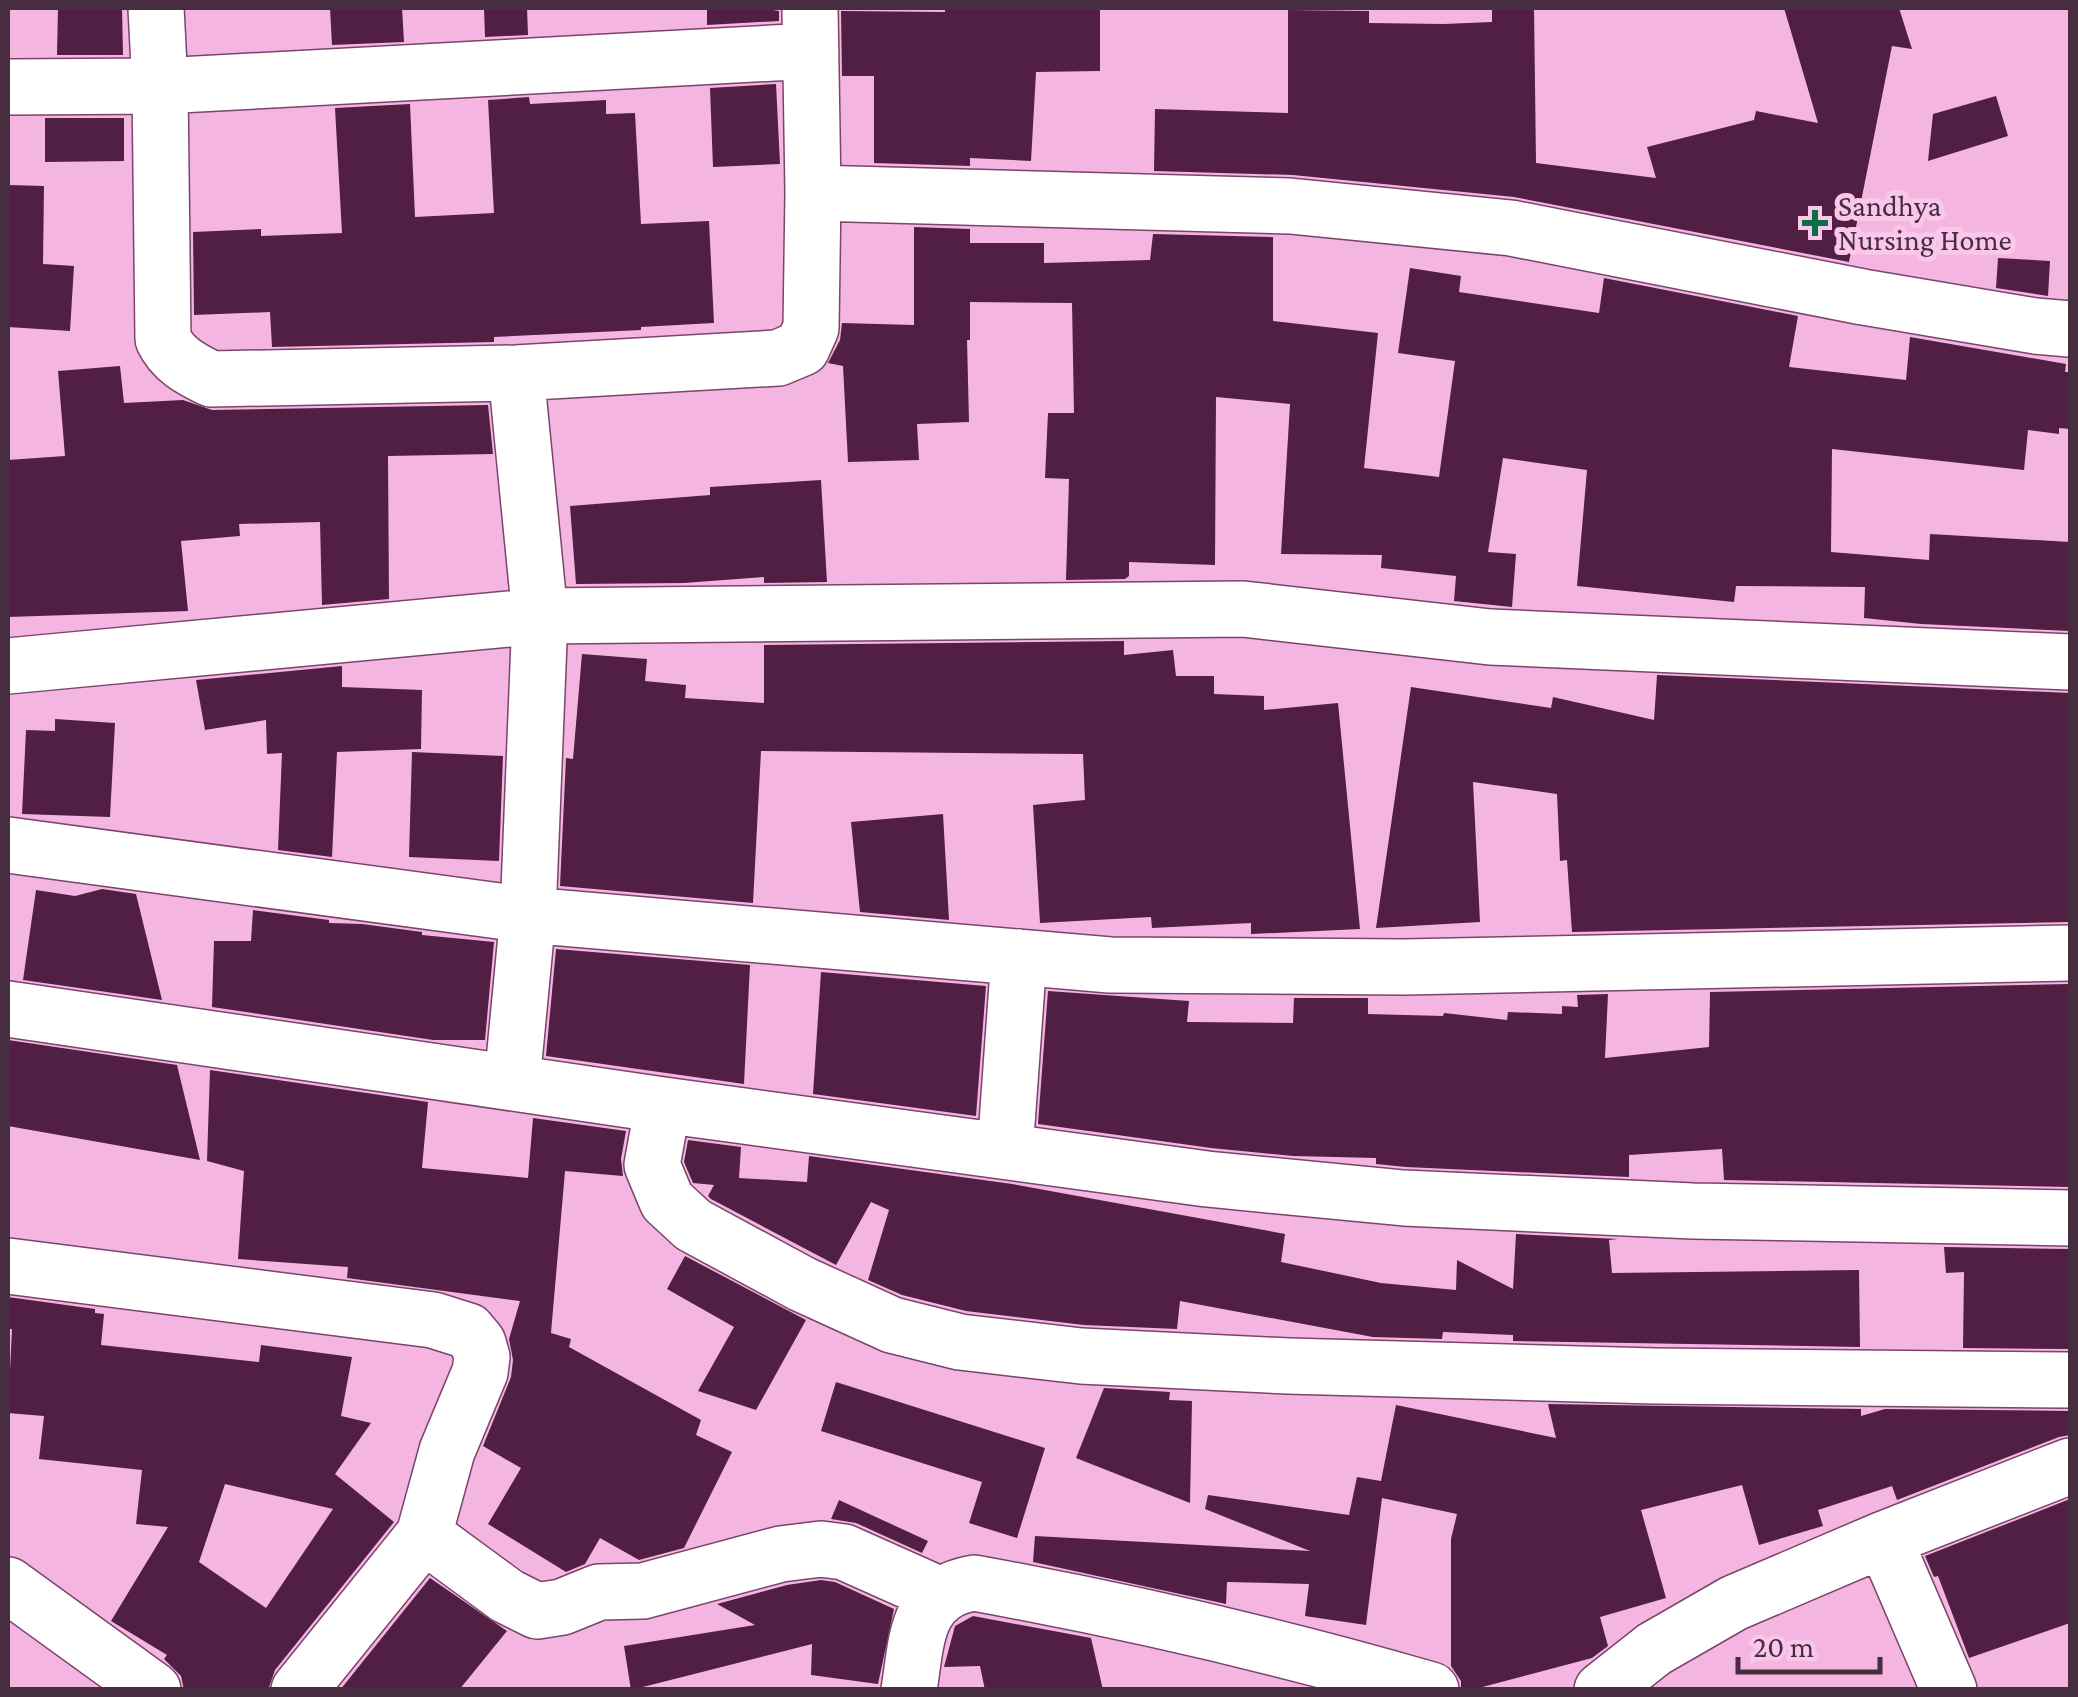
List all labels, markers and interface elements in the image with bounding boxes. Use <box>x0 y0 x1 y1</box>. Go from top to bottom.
place label: Sandhya Nursing Home <box>1838 189 2012 257</box>
marker: Sandhya Nursing Home <box>1802 210 1828 236</box>
scale bar <box>1738 1612 1880 1674</box>
text: 20 m <box>1753 1630 1814 1663</box>

